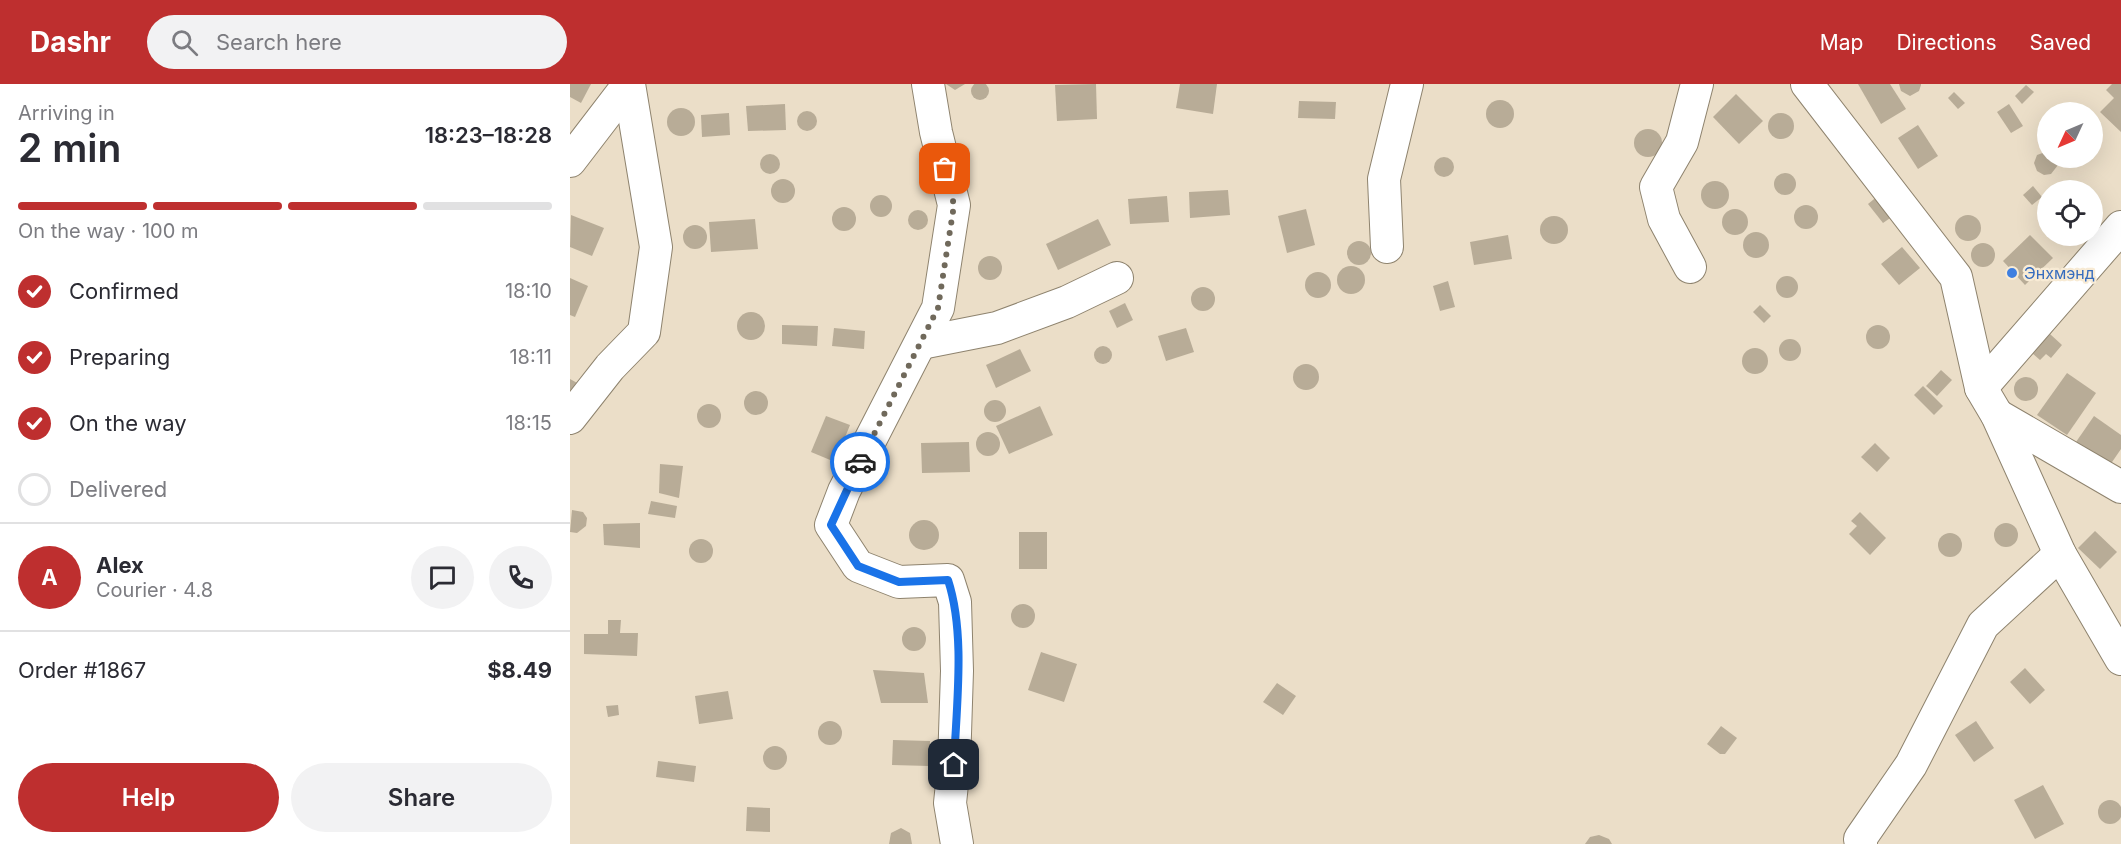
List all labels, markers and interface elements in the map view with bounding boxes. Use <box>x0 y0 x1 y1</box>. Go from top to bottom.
search box <box>147 15 567 69</box>
text: Dashr <box>30 25 111 59</box>
icon: search <box>168 26 201 59</box>
text: Search here <box>216 29 342 55</box>
text: Map <box>1820 30 1863 55</box>
text: Directions <box>1896 30 1997 55</box>
text: Saved <box>2030 30 2091 55</box>
text: Arriving in <box>18 101 115 125</box>
north arrow <box>2037 102 2103 168</box>
map controls <box>2037 102 2103 246</box>
text: 18:23–18:28 <box>425 122 552 148</box>
text: 2 min <box>18 124 121 171</box>
pin <box>919 143 970 194</box>
icon: bag <box>928 152 961 185</box>
button: locate <box>2037 180 2103 246</box>
text: On the way · 100 m <box>18 219 198 243</box>
place label: Энхмэнд <box>2024 263 2095 283</box>
marker: Энхмэнд <box>2005 266 2019 280</box>
icon: check <box>18 275 51 308</box>
text: Confirmed <box>69 278 179 304</box>
text: 18:10 <box>505 279 552 303</box>
icon: check <box>18 341 51 374</box>
text: Preparing <box>69 344 170 370</box>
text: 18:11 <box>509 345 552 369</box>
icon: check <box>18 407 51 440</box>
text: On the way <box>69 410 187 436</box>
text: 18:15 <box>505 411 552 435</box>
courier <box>830 432 890 492</box>
icon: car <box>844 446 877 479</box>
text: Delivered <box>69 476 167 502</box>
button: chat <box>411 546 474 609</box>
button: phone <box>489 546 552 609</box>
text: Alex <box>96 552 144 578</box>
text: A <box>41 564 58 590</box>
text: Courier · 4.8 <box>96 578 213 602</box>
text: Order #1867 <box>18 657 146 683</box>
text: $8.49 <box>487 657 552 683</box>
pin <box>928 739 979 790</box>
icon: home <box>937 748 970 781</box>
button: Help <box>18 763 279 832</box>
button: Share <box>291 763 552 832</box>

